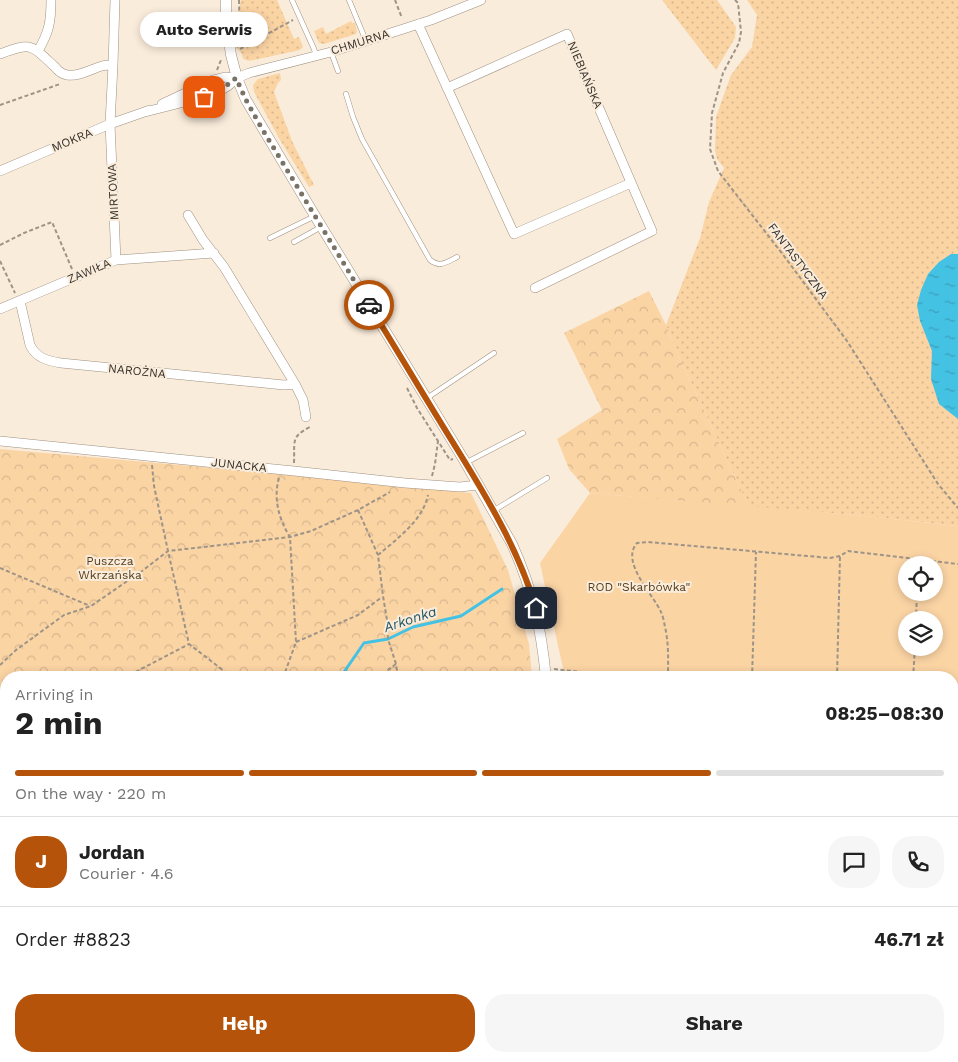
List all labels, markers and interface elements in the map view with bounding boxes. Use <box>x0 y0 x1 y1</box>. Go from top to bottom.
callout: Auto Serwis <box>140 12 268 47</box>
text: Auto Serwis <box>156 20 252 39</box>
street label: CHMURNA <box>329 26 391 58</box>
street label: NIEBIAŃSKA <box>565 39 605 111</box>
pin <box>183 76 225 118</box>
icon: bag <box>190 83 218 111</box>
street label: MOKRA <box>49 125 95 155</box>
street label: MIRTOWA <box>105 163 121 221</box>
street label: FANTASTYCZNA <box>765 220 831 302</box>
street label: ZAWIŁA <box>65 256 113 286</box>
courier <box>344 280 394 330</box>
icon: car <box>355 291 383 319</box>
street label: NAROŻNA <box>108 361 167 381</box>
street label: JUNACKA <box>211 455 268 475</box>
park label: Puszcza Wkrzańska <box>78 554 142 582</box>
map controls <box>898 556 943 656</box>
button: locate <box>898 556 943 601</box>
park label: ROD "Skarbówka" <box>588 580 691 594</box>
pin <box>515 587 557 629</box>
icon: home <box>522 594 550 622</box>
water label: Arkonka <box>381 603 439 635</box>
button: layers <box>898 611 943 656</box>
text: Arriving in <box>15 685 93 704</box>
text: 08:25–08:30 <box>825 702 944 725</box>
text: 2 min <box>15 704 103 742</box>
text: On the way · 220 m <box>15 784 166 803</box>
button: chat <box>828 836 880 888</box>
button: phone <box>892 836 944 888</box>
text: Jordan <box>79 841 145 864</box>
text: J <box>35 850 47 873</box>
text: Courier · 4.6 <box>79 864 174 883</box>
text: Order #8823 <box>15 928 131 951</box>
text: 46.71 zł <box>874 928 944 951</box>
button: Help <box>15 994 475 1052</box>
button: Share <box>485 994 944 1052</box>

